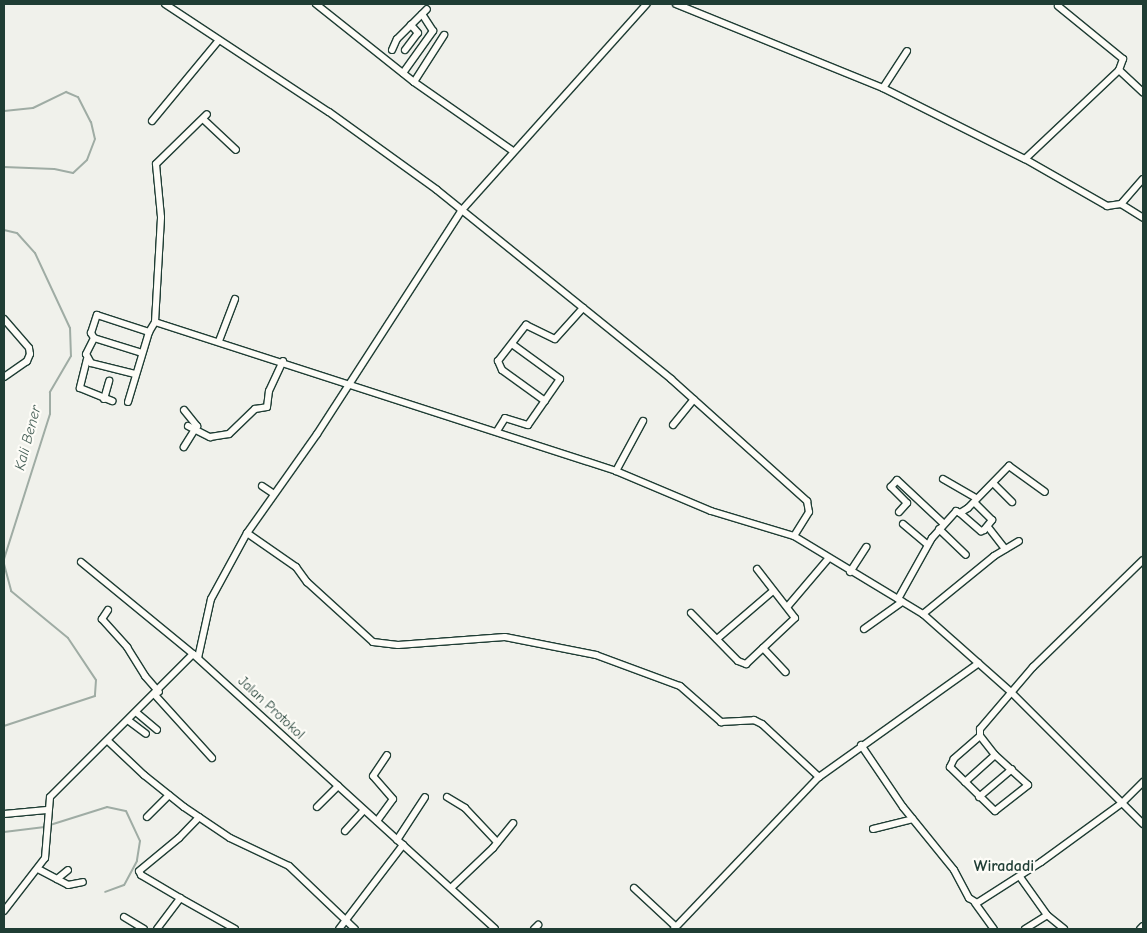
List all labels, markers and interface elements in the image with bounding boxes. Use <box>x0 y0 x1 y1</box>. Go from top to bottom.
water label: Kali Bener <box>11 404 45 472</box>
street label: Jalan Protokol <box>234 673 308 743</box>
district label: Wiradadi <box>974 856 1034 876</box>

